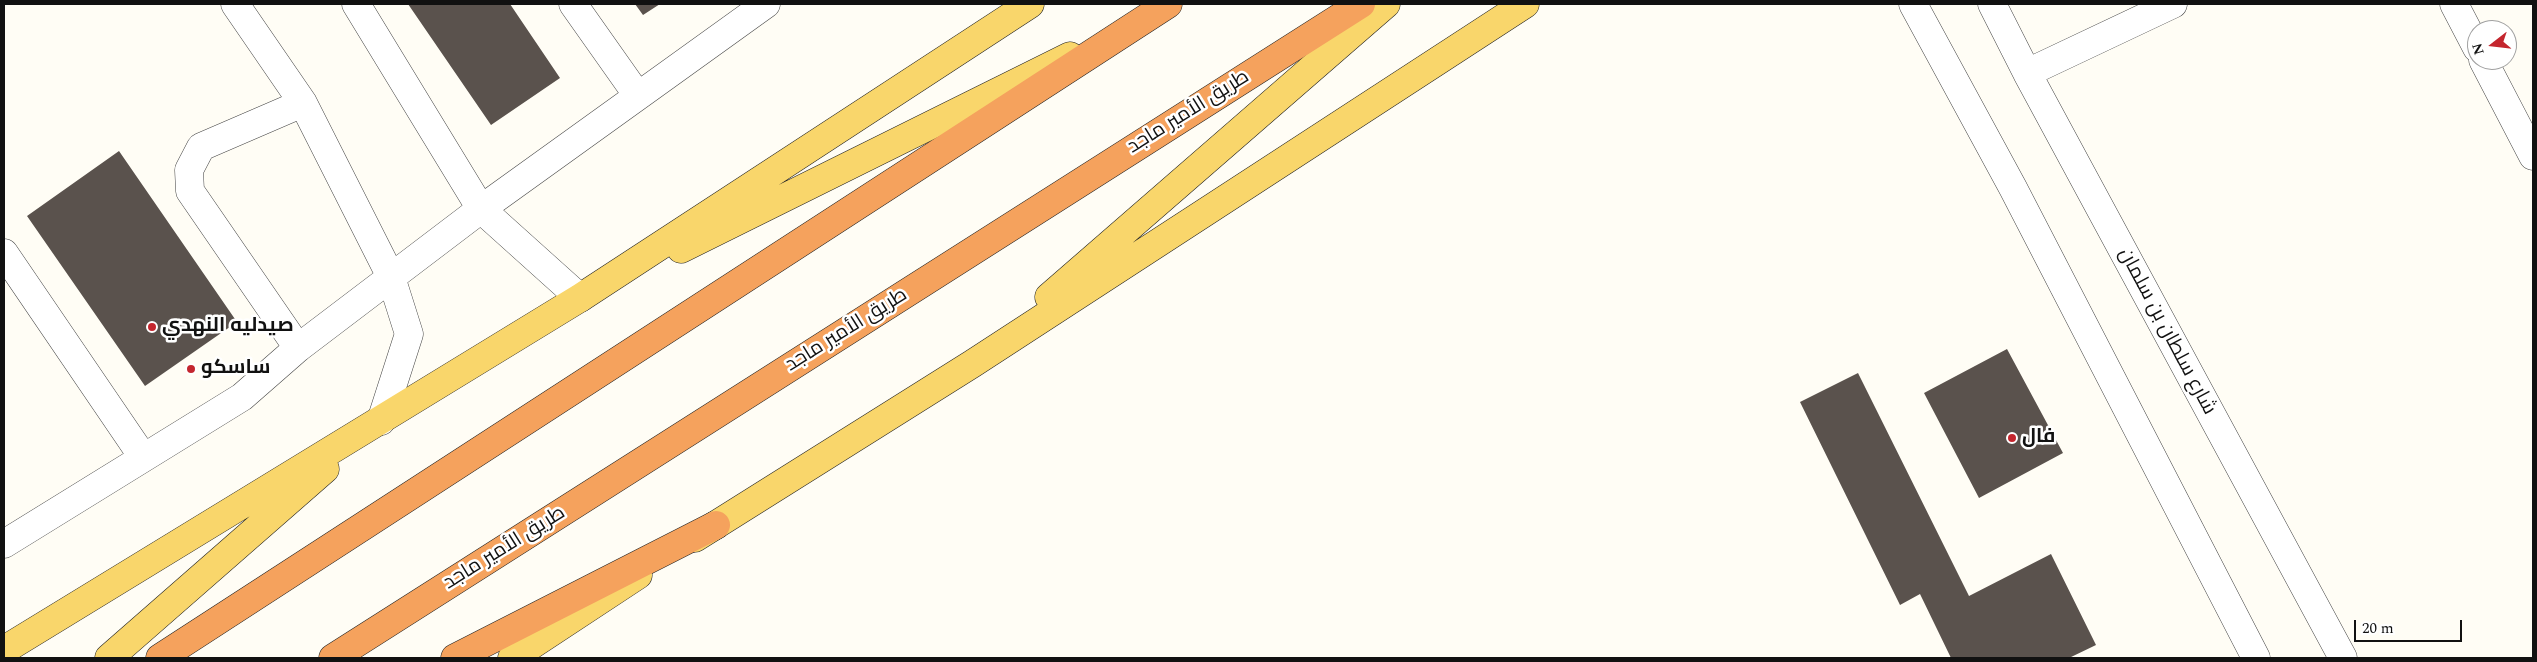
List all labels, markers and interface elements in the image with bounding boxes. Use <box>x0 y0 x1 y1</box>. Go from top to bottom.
north arrow <box>2467 20 2517 70</box>
text: N <box>2466 41 2490 57</box>
street label: طريق الأمير ماجد <box>1124 66 1254 160</box>
street label: شارع سلطان بن سلمان <box>2112 245 2220 419</box>
street label: طريق الأمير ماجد <box>782 284 912 378</box>
place label: صيدليه النهدي <box>162 315 294 339</box>
marker: صيدليه النهدي <box>146 321 158 333</box>
place label: ساسكو <box>201 357 270 381</box>
marker: ساسكو <box>185 363 197 375</box>
place label: فال <box>2022 426 2055 450</box>
marker: فال <box>2006 432 2018 444</box>
street label: طريق الأمير ماجد <box>440 502 570 596</box>
scale bar <box>2357 610 2464 642</box>
text: 20 m <box>2362 617 2394 640</box>

